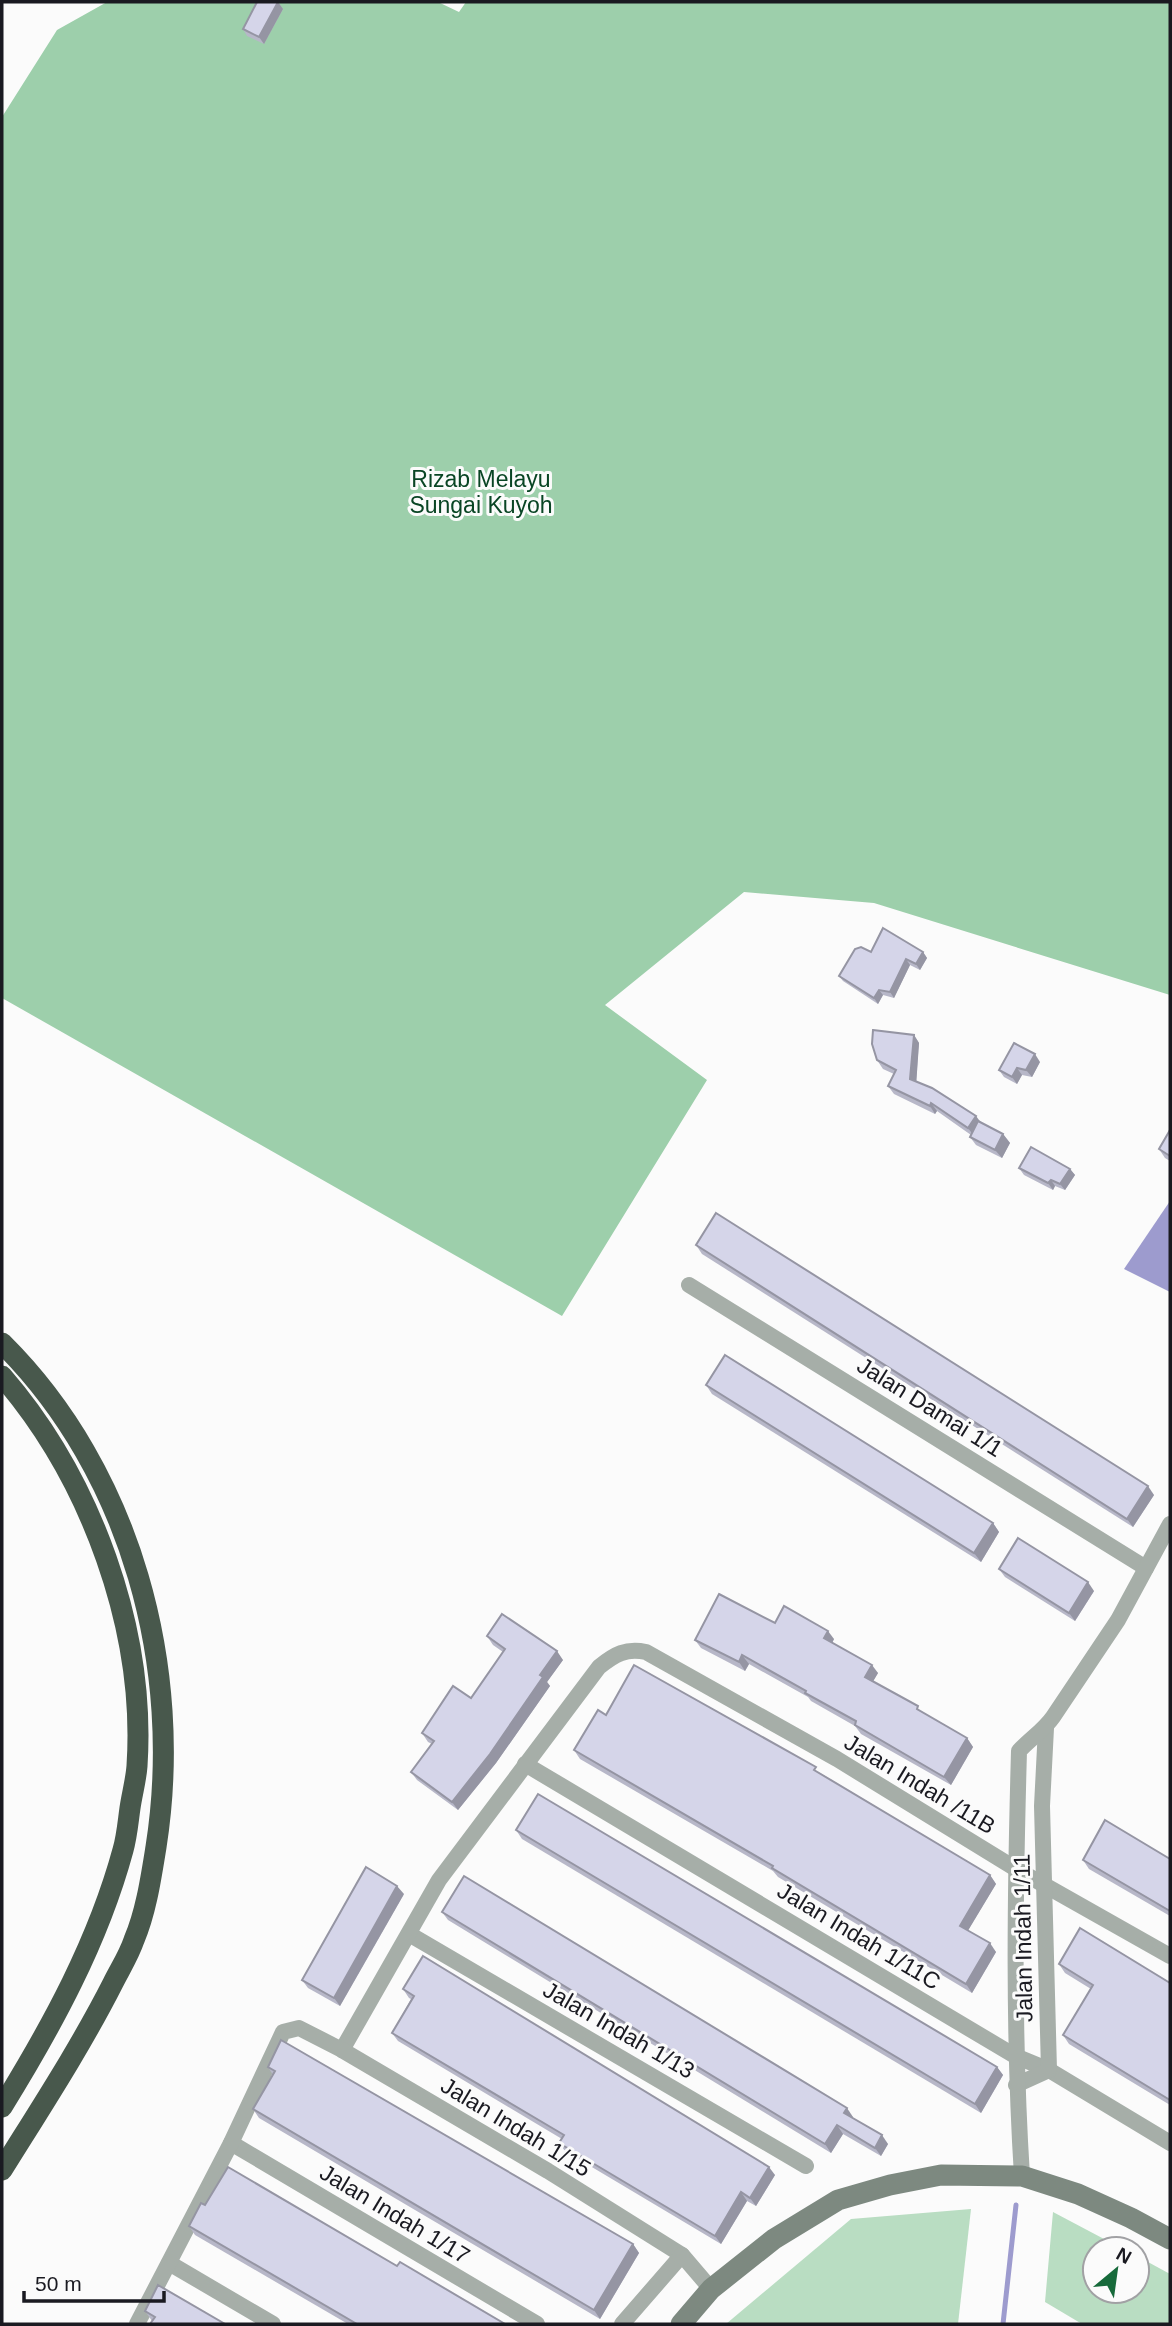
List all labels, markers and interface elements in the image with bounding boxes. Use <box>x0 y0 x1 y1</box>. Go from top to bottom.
park label: Rizab Melayu Sungai Kuyoh <box>409 466 553 518</box>
street label: Jalan Damai 1/1 <box>853 1352 1007 1462</box>
street label: Jalan Indah /11B <box>840 1729 1000 1839</box>
street label: Jalan Indah 1/11 <box>1009 1854 1037 2022</box>
street label: Jalan Indah 1/11C <box>773 1877 945 1995</box>
street label: Jalan Indah 1/13 <box>539 1976 699 2084</box>
street label: Jalan Indah 1/15 <box>436 2072 596 2182</box>
street label: Jalan Indah 1/17 <box>315 2159 475 2269</box>
north arrow <box>1081 2235 1151 2305</box>
text: N <box>1113 2243 1135 2268</box>
scale bar <box>24 2260 164 2304</box>
text: 50 m <box>35 2272 82 2295</box>

